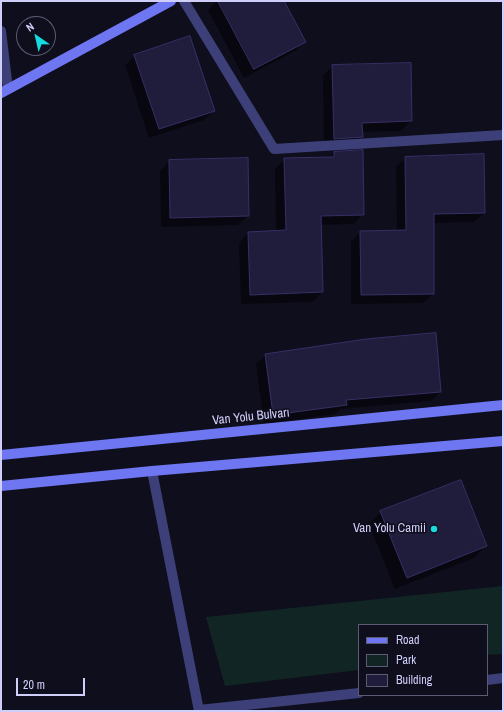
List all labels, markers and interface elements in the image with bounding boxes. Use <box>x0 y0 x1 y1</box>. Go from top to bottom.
north arrow <box>16 16 56 56</box>
text: N <box>23 19 36 35</box>
street label: Van Yolu Bulvarı <box>212 405 290 429</box>
place label: Van Yolu Camii <box>353 521 426 537</box>
marker: Van Yolu Camii <box>429 524 439 534</box>
legend <box>358 624 488 696</box>
text: Road <box>396 632 420 648</box>
text: Park <box>396 652 416 668</box>
scale bar <box>18 670 87 696</box>
text: Building <box>396 672 432 688</box>
text: 20 m <box>23 677 45 693</box>

